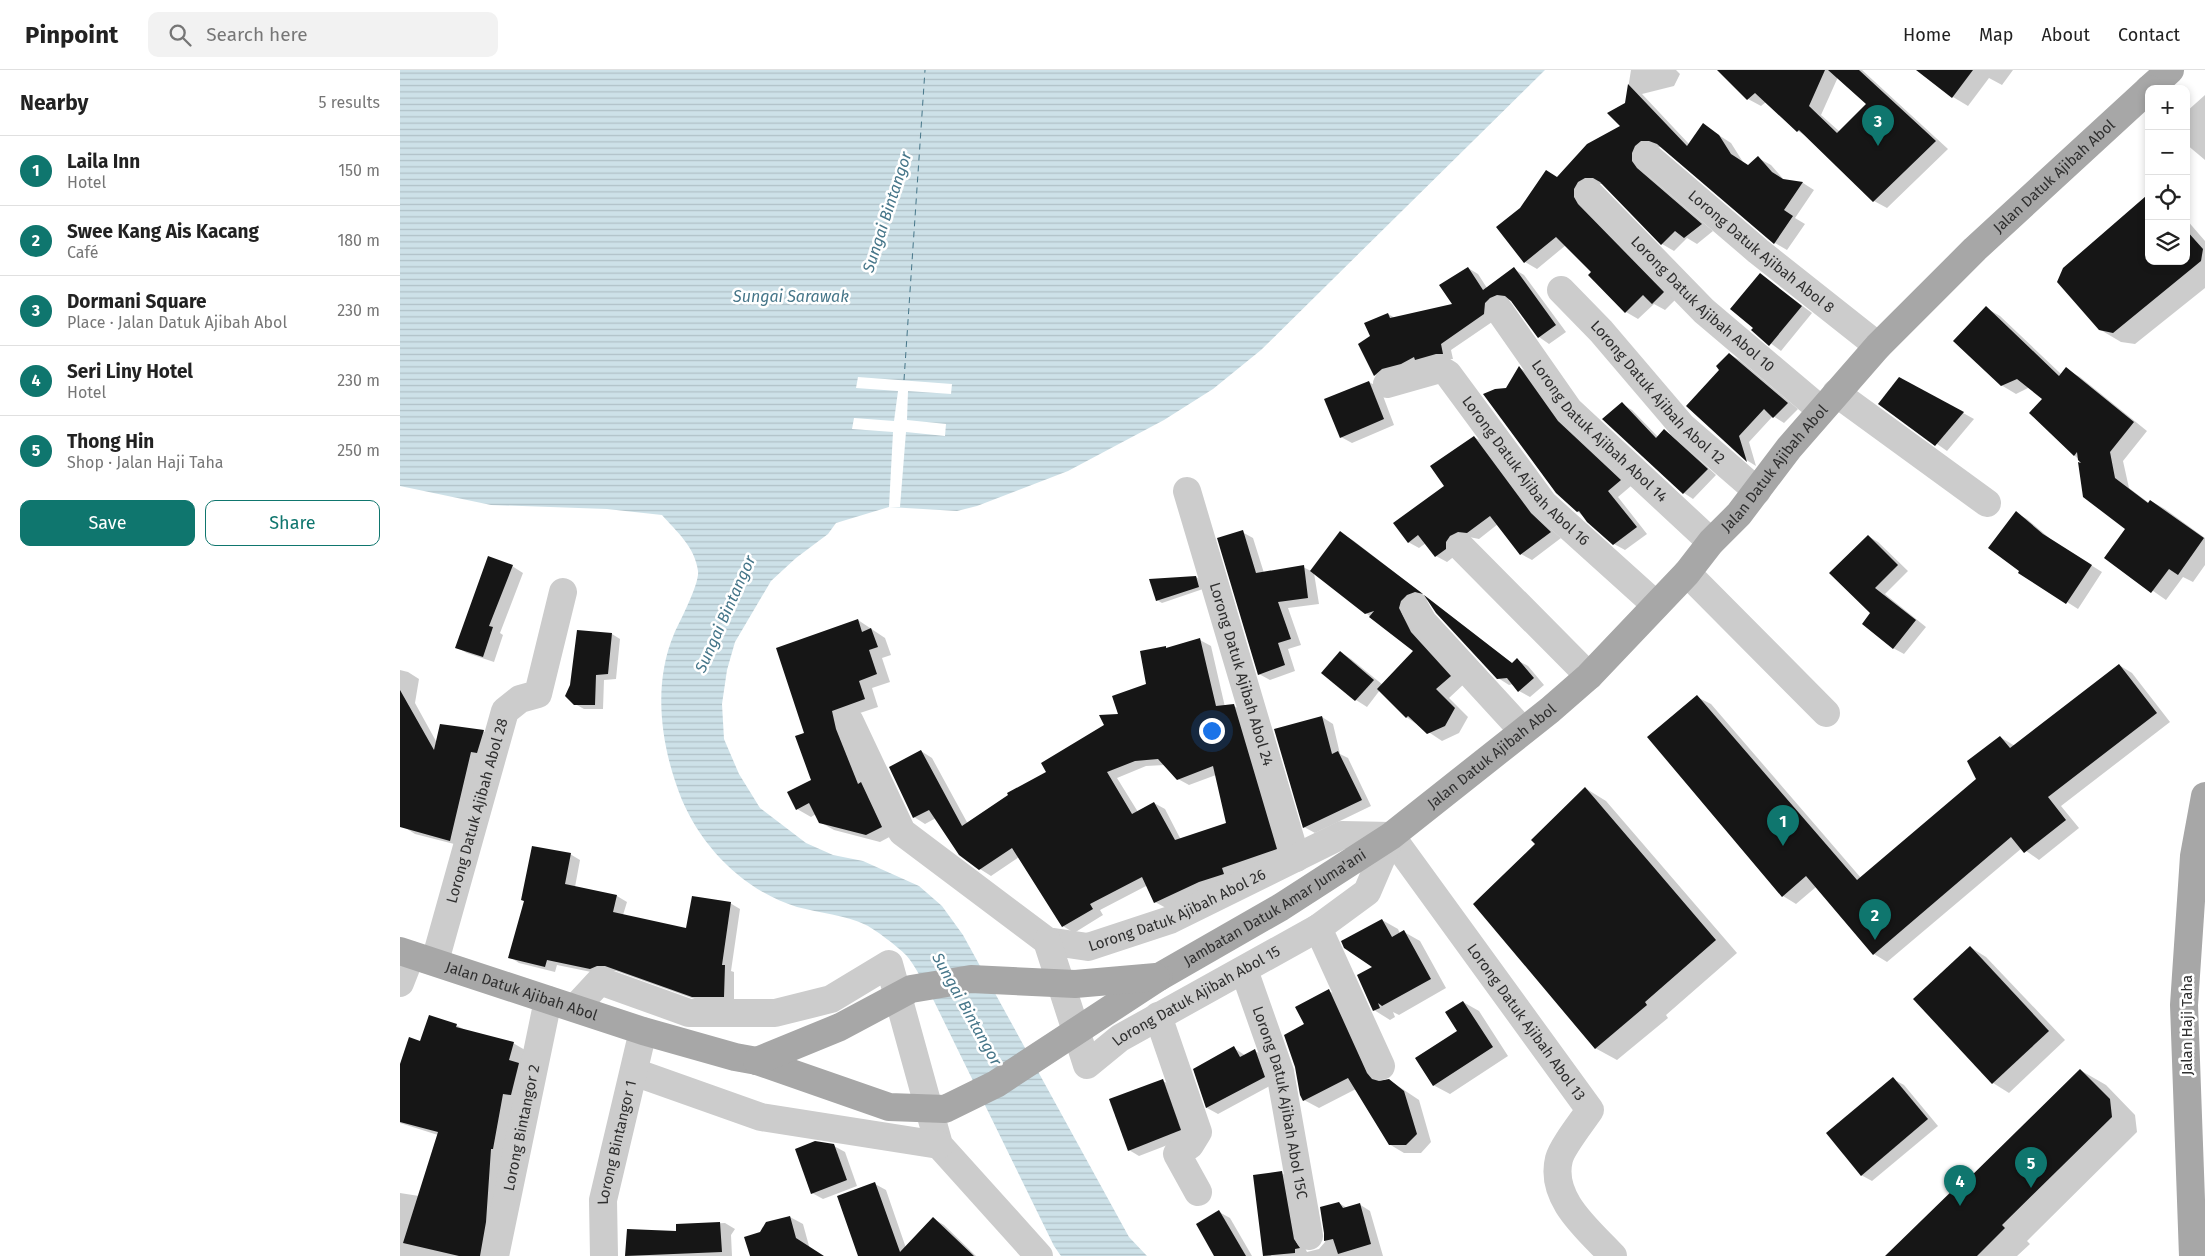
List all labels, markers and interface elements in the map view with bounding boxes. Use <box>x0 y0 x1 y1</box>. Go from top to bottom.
search box <box>148 12 498 57</box>
text: Pinpoint <box>25 21 118 49</box>
icon: search <box>166 21 194 49</box>
text: Search here <box>206 23 308 46</box>
text: Home <box>1903 24 1951 46</box>
text: Map <box>1979 24 2013 46</box>
text: About <box>2041 24 2090 46</box>
text: Contact <box>2118 24 2180 46</box>
map controls <box>2145 85 2190 265</box>
button: + <box>2145 85 2190 130</box>
text: Nearby <box>20 90 88 116</box>
text: 5 results <box>319 93 380 112</box>
pin: 3 <box>1862 105 1894 146</box>
street label: Jalan Datuk Ajibah Abol <box>1990 115 2119 237</box>
button: − <box>2145 130 2190 175</box>
water label: Sungai Bintangor <box>858 148 916 276</box>
text: Laila Inn <box>67 150 140 173</box>
text: 1 <box>32 161 40 180</box>
text: 150 m <box>338 161 380 180</box>
text: Hotel <box>67 173 106 192</box>
button: locate <box>2145 175 2190 220</box>
street label: Lorong Datuk Ajibah Abol 8 <box>1685 186 1838 317</box>
text: Swee Kang Ais Kacang <box>67 220 259 243</box>
button: layers <box>2145 220 2190 265</box>
text: 2 <box>32 231 40 250</box>
text: 180 m <box>337 231 380 250</box>
street label: Lorong Datuk Ajibah Abol 10 <box>1627 232 1778 376</box>
text: Café <box>67 243 98 262</box>
water label: Sungai Sarawak <box>732 287 849 306</box>
text: Dormani Square <box>67 290 206 313</box>
text: 3 <box>32 301 40 320</box>
text: 230 m <box>337 301 380 320</box>
text: Place · Jalan Datuk Ajibah Abol <box>67 313 287 332</box>
street label: Lorong Datuk Ajibah Abol 12 <box>1587 317 1728 468</box>
street label: Lorong Datuk Ajibah Abol 14 <box>1528 356 1671 506</box>
text: Seri Liny Hotel <box>67 360 193 383</box>
text: 4 <box>31 371 41 390</box>
text: 230 m <box>337 371 380 390</box>
text: Hotel <box>67 383 106 402</box>
street label: Lorong Datuk Ajibah Abol 16 <box>1458 392 1593 549</box>
street label: Jalan Datuk Ajibah Abol <box>1717 401 1832 536</box>
text: Thong Hin <box>67 430 154 453</box>
text: 5 <box>32 441 40 460</box>
text: 250 m <box>337 441 380 460</box>
text: Shop · Jalan Haji Taha <box>67 453 224 472</box>
button: Save <box>20 500 195 546</box>
button: Share <box>205 500 380 546</box>
water label: Sungai Bintangor <box>690 552 760 676</box>
street label: Lorong Datuk Ajibah Abol 24 <box>1206 580 1277 768</box>
street label: Jalan Datuk Ajibah Abol <box>1424 700 1560 813</box>
street label: Lorong Datuk Ajibah Abol 28 <box>443 716 512 905</box>
your location <box>1199 718 1225 744</box>
pin: 1 <box>1767 805 1799 846</box>
street label: Jambatan Datuk Amar Juma'ani <box>1180 846 1369 970</box>
street label: Lorong Datuk Ajibah Abol 26 <box>1086 865 1269 955</box>
pin: 2 <box>1859 899 1891 940</box>
street label: Lorong Datuk Ajibah Abol 13 <box>1463 940 1589 1104</box>
street label: Lorong Datuk Ajibah Abol 15 <box>1108 942 1283 1050</box>
water label: Sungai Bintangor <box>928 948 1006 1069</box>
street label: Jalan Datuk Ajibah Abol <box>443 958 600 1025</box>
street label: Jalan Haji Taha <box>2178 975 2196 1075</box>
street label: Lorong Datuk Ajibah Abol 15C <box>1248 1004 1311 1201</box>
street label: Lorong Bintangor 2 <box>500 1063 543 1192</box>
street label: Lorong Bintangor 1 <box>594 1078 640 1205</box>
pin: 5 <box>2015 1147 2047 1188</box>
pin: 4 <box>1944 1165 1976 1206</box>

